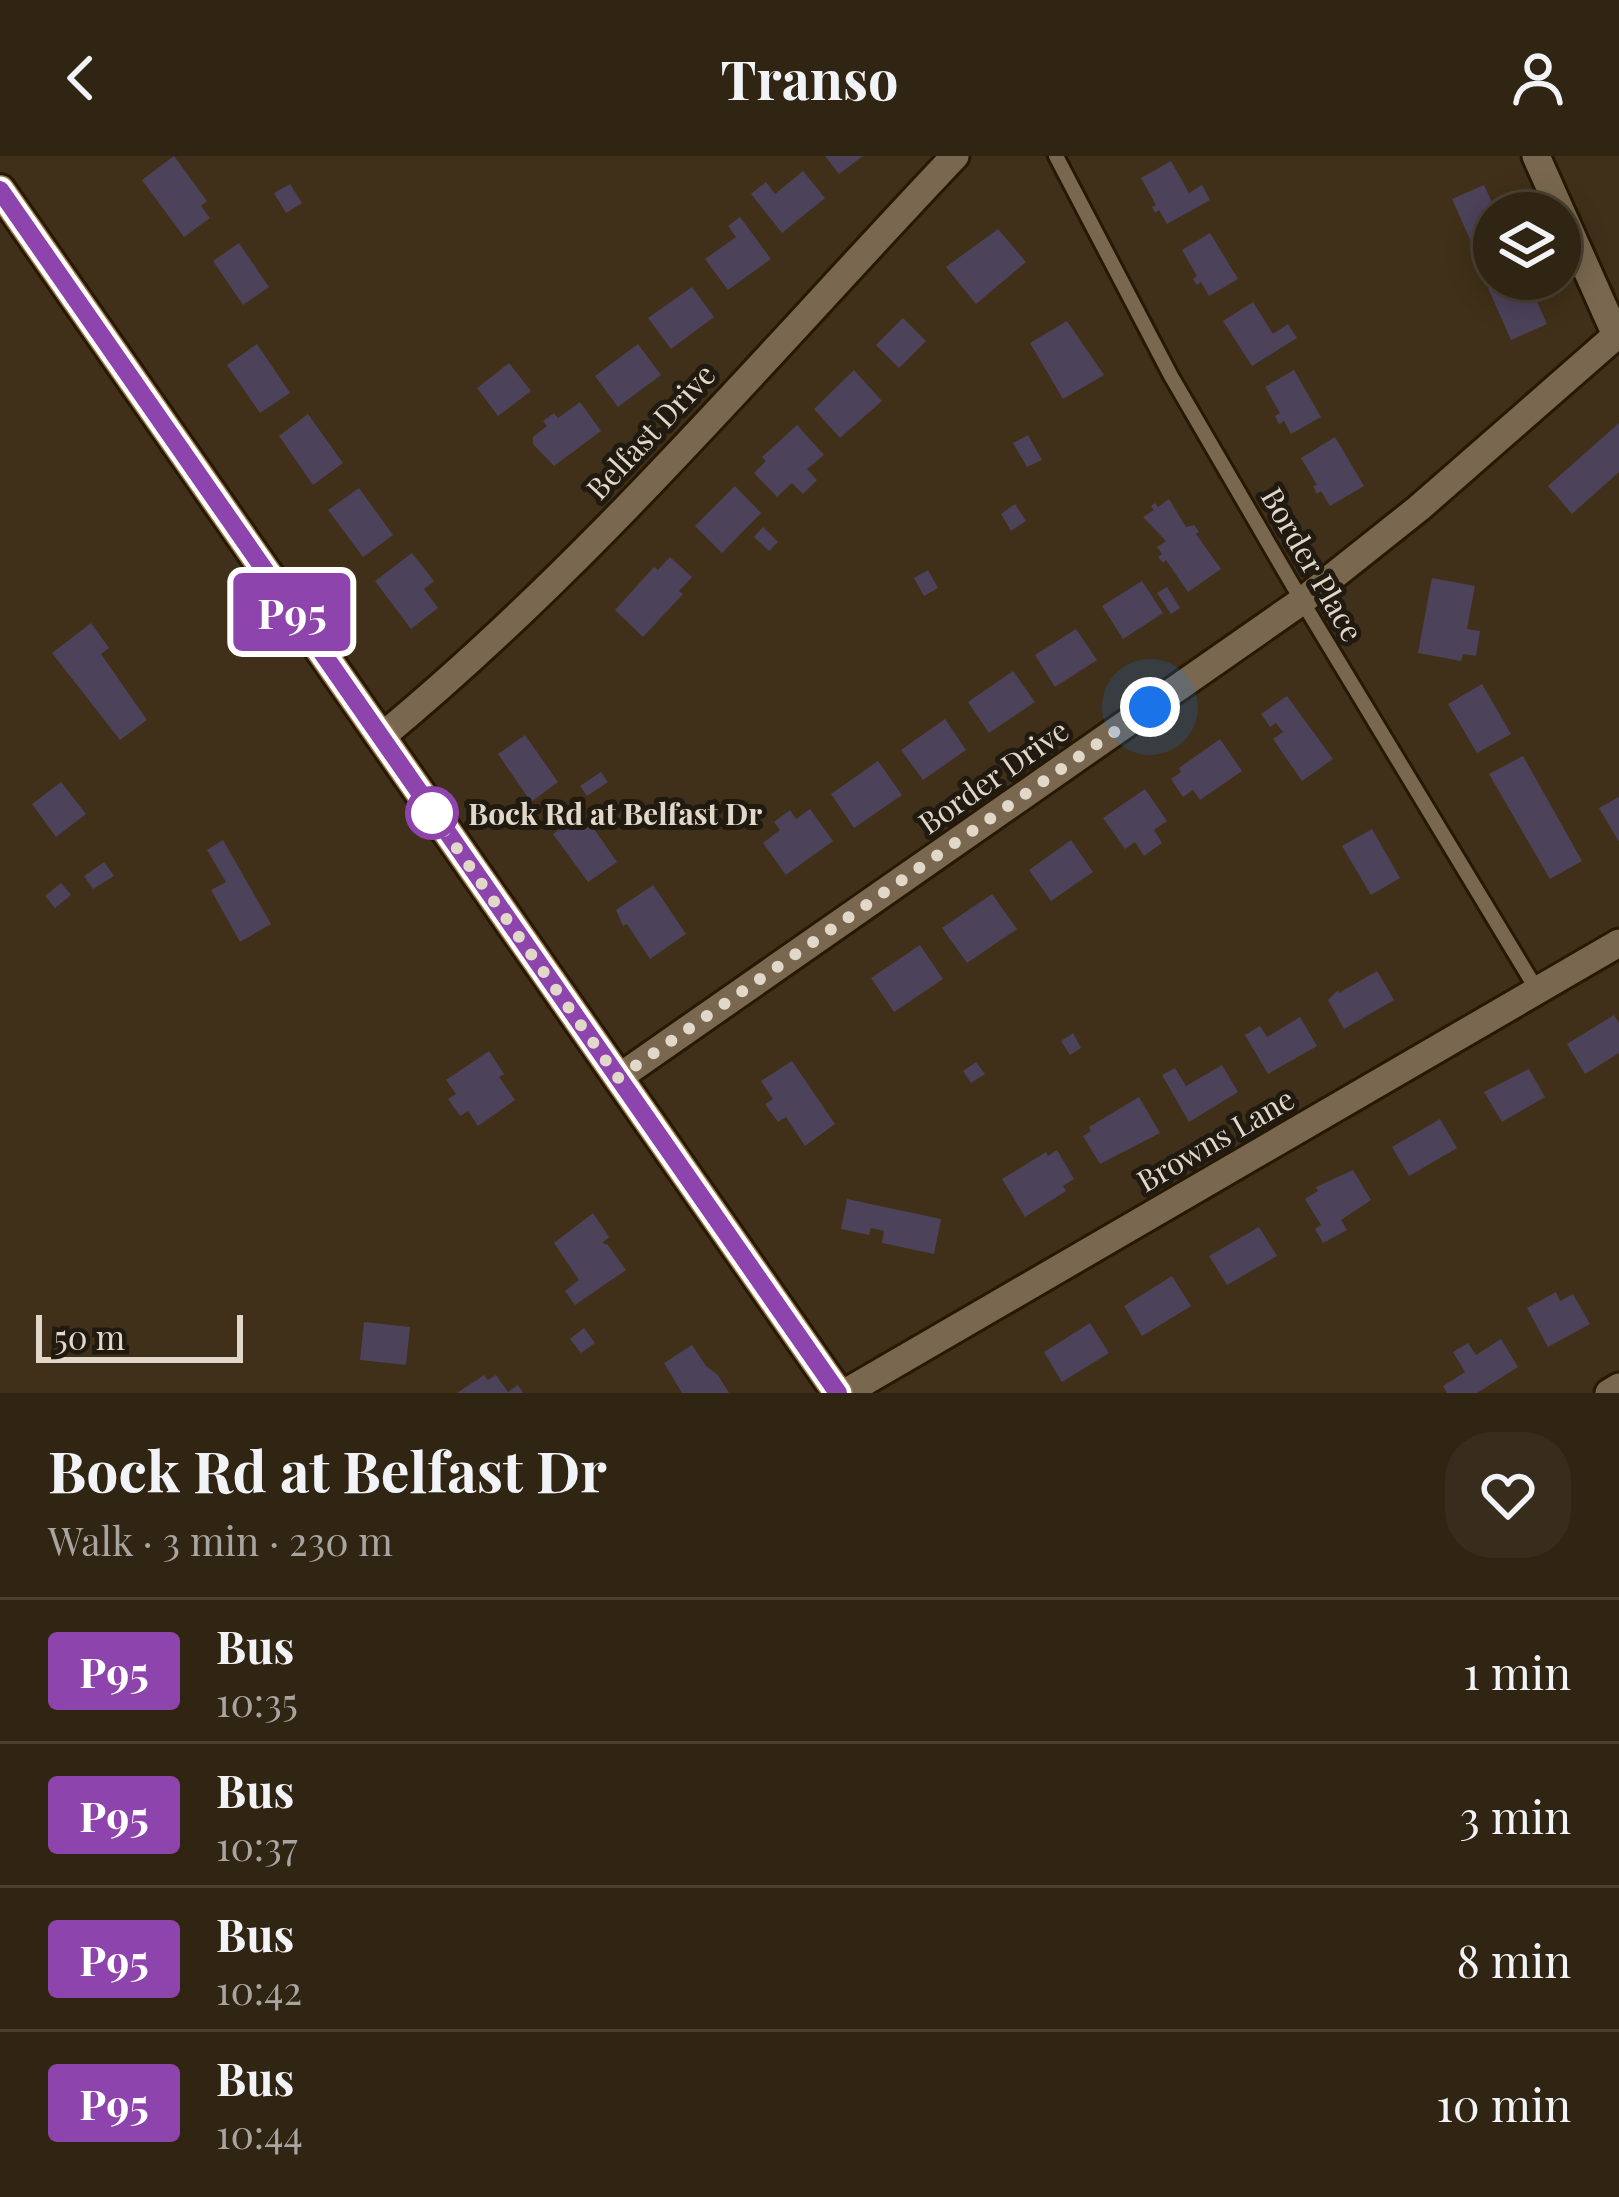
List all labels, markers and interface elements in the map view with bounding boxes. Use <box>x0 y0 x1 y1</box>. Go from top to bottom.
text: Transo <box>721 42 898 114</box>
icon: back <box>48 45 114 111</box>
icon: person <box>1505 45 1571 111</box>
map controls <box>1473 192 1581 300</box>
button: layers <box>1473 192 1581 300</box>
street label: Belfast Drive <box>577 355 723 507</box>
street label: Border Place <box>1253 480 1373 648</box>
line badge: P95 <box>223 573 361 651</box>
text: P95 <box>257 584 327 640</box>
your location <box>1120 677 1180 737</box>
street label: Border Drive <box>910 710 1076 842</box>
marker: Bock Rd at Belfast Dr <box>407 788 457 838</box>
place label: Bock Rd at Belfast Dr <box>468 793 762 833</box>
street label: Browns Lane <box>1129 1078 1301 1200</box>
scale bar <box>36 1309 243 1362</box>
text: 50 m <box>54 1314 125 1358</box>
text: Bock Rd at Belfast Dr <box>48 1431 607 1507</box>
button: heart <box>1445 1432 1571 1558</box>
text: Walk · 3 min · 230 m <box>48 1514 393 1566</box>
text: Bus <box>216 1615 294 1675</box>
text: 1 min <box>1463 1641 1571 1701</box>
text: P95 <box>79 1643 149 1699</box>
text: 10:35 <box>216 1675 298 1727</box>
text: Bus <box>216 1759 294 1819</box>
text: 3 min <box>1459 1785 1571 1845</box>
text: P95 <box>79 1787 149 1843</box>
text: 10:37 <box>216 1819 298 1871</box>
text: Bus <box>216 1903 294 1963</box>
text: 8 min <box>1456 1929 1571 1989</box>
text: P95 <box>79 1931 149 1987</box>
text: 10:42 <box>216 1963 302 2015</box>
text: Bus <box>216 2047 294 2107</box>
text: 10 min <box>1436 2073 1571 2133</box>
text: P95 <box>79 2075 149 2131</box>
text: 10:44 <box>216 2107 303 2159</box>

